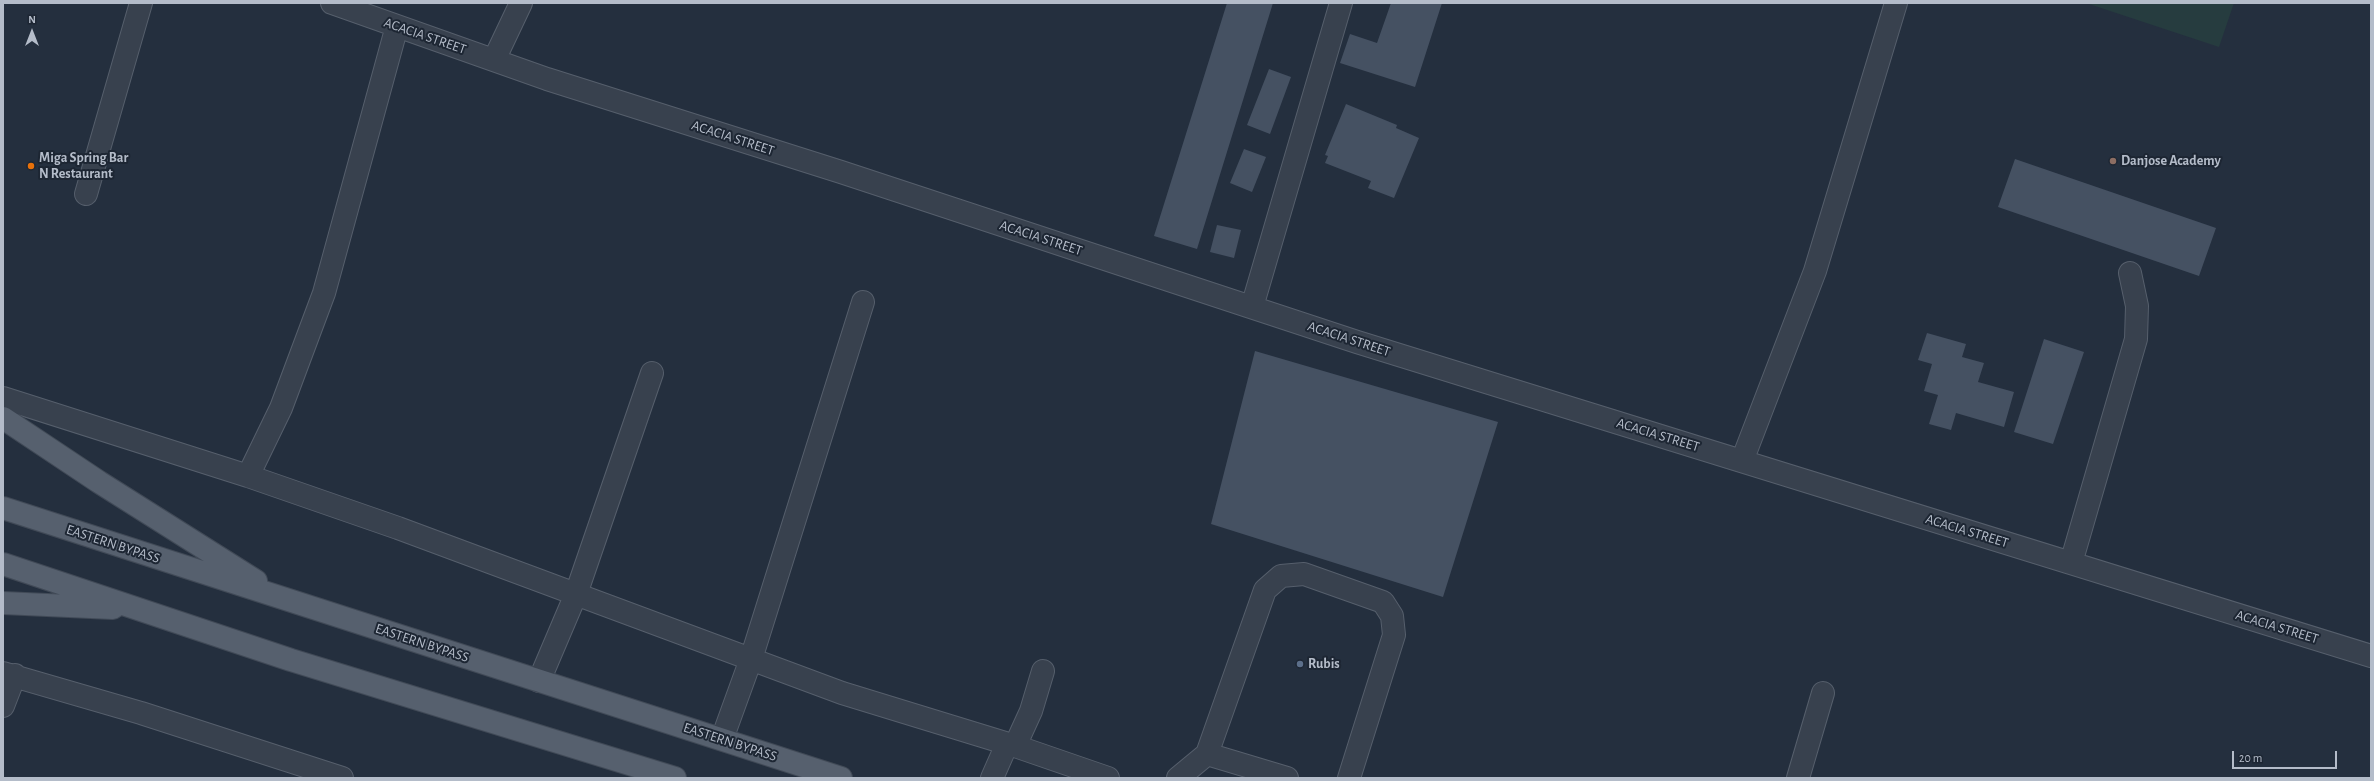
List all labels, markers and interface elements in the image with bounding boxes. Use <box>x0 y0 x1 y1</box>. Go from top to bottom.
north arrow <box>12 12 52 52</box>
text: N <box>28 14 36 25</box>
street label: ACACIA STREET <box>382 14 468 58</box>
street label: ACACIA STREET <box>690 117 776 159</box>
place label: Miga Spring Bar N Restaurant <box>39 150 128 182</box>
place label: Danjose Academy <box>2121 153 2221 169</box>
marker: Danjose Academy <box>2108 156 2118 166</box>
marker: Miga Spring Bar N Restaurant <box>26 161 36 171</box>
street label: ACACIA STREET <box>998 217 1084 259</box>
street label: ACACIA STREET <box>1306 318 1392 360</box>
street label: ACACIA STREET <box>1614 414 1702 456</box>
street label: ACACIA STREET <box>1923 510 2011 552</box>
street label: EASTERN BYPASS <box>64 521 162 567</box>
street label: ACACIA STREET <box>2233 606 2321 648</box>
street label: EASTERN BYPASS <box>373 620 471 666</box>
place label: Rubis <box>1308 656 1340 672</box>
marker: Rubis <box>1295 659 1305 669</box>
street label: EASTERN BYPASS <box>681 719 779 765</box>
scale bar <box>2234 743 2339 769</box>
text: 20 m <box>2239 752 2262 764</box>

